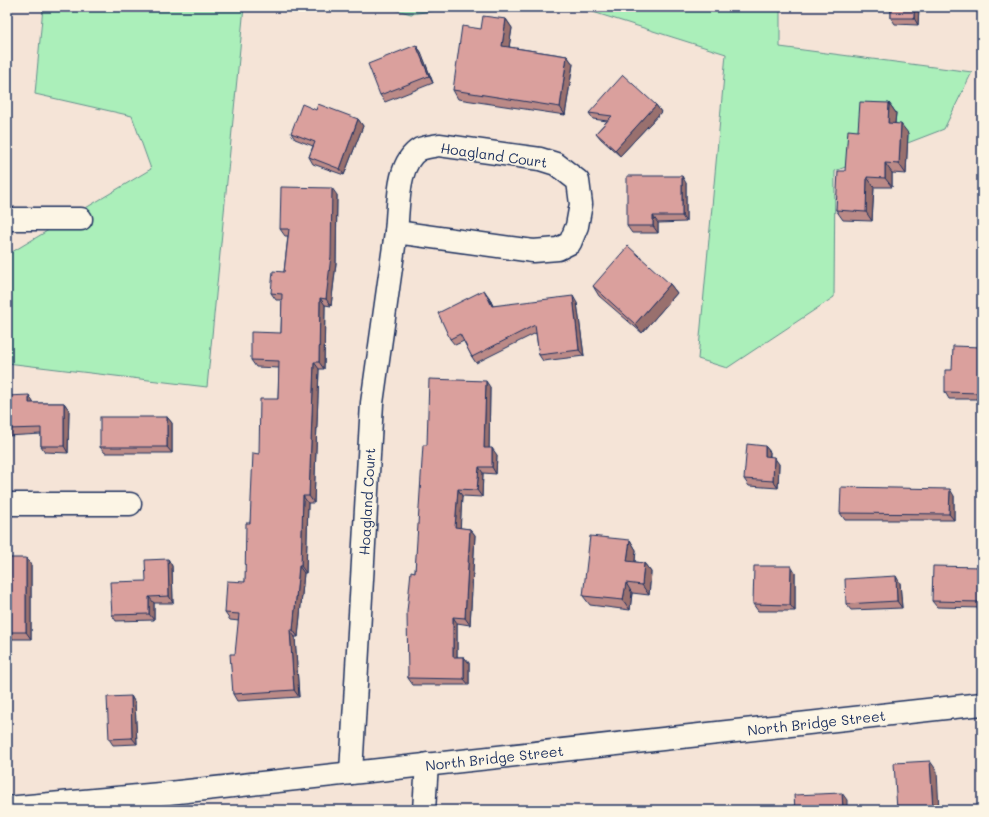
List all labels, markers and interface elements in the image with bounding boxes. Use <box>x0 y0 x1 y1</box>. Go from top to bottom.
street label: Hoagland Court <box>439 138 549 172</box>
street label: Hoagland Court <box>354 447 379 556</box>
street label: North Bridge Street <box>746 705 887 739</box>
street label: North Bridge Street <box>424 740 565 774</box>

